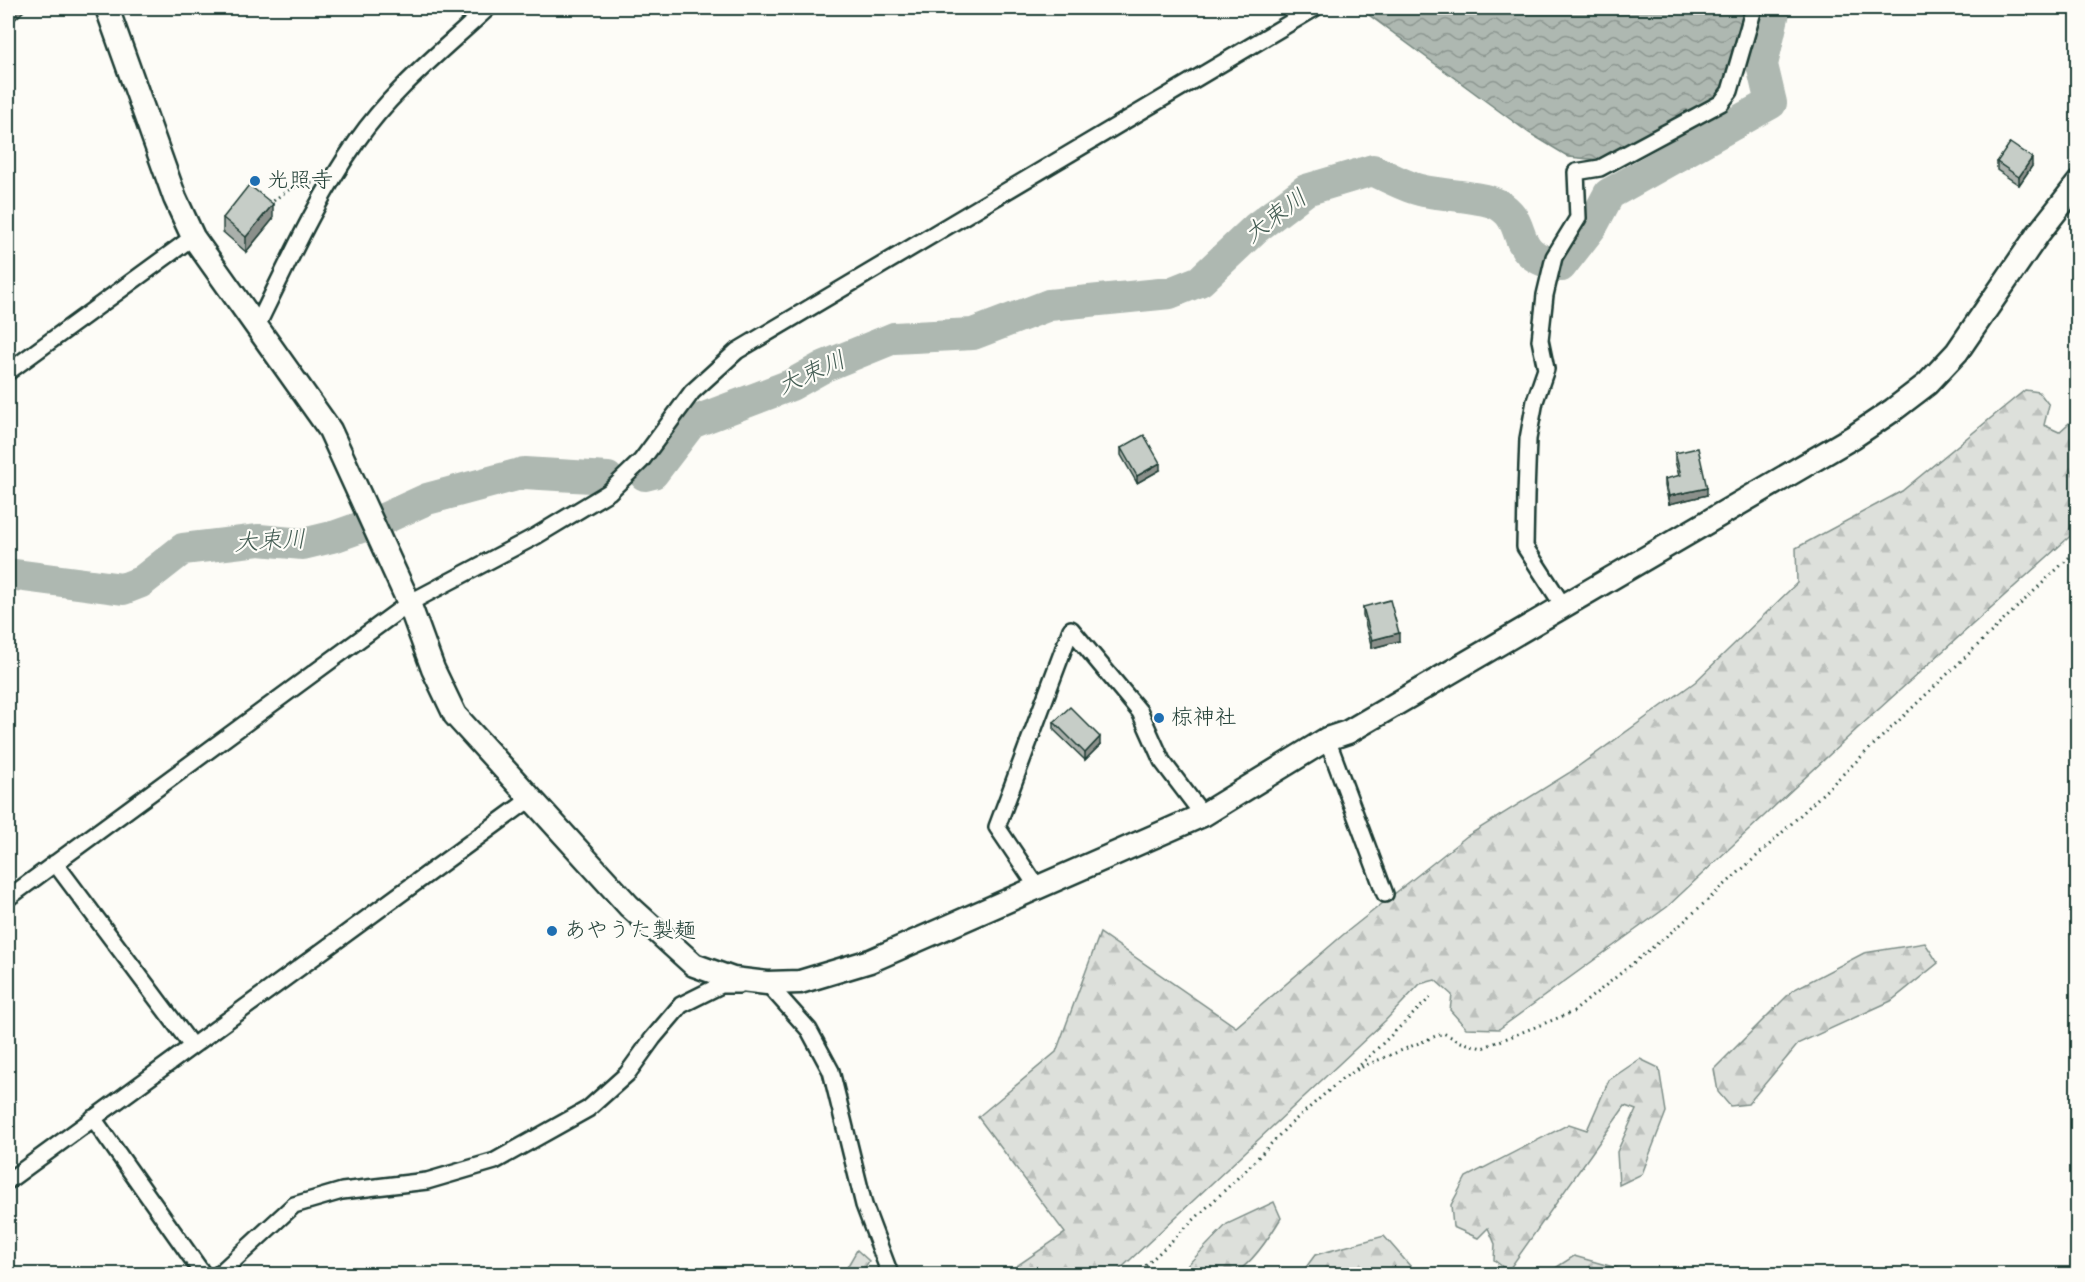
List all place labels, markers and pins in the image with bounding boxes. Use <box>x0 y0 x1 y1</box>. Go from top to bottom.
place label: 光照寺 <box>267 167 333 195</box>
marker: 光照寺 <box>248 174 262 188</box>
place label: 椋神社 <box>1171 704 1237 732</box>
marker: 椋神社 <box>1152 711 1166 725</box>
place label: あやうた製麺 <box>564 917 696 945</box>
marker: あやうた製麺 <box>545 924 559 938</box>

